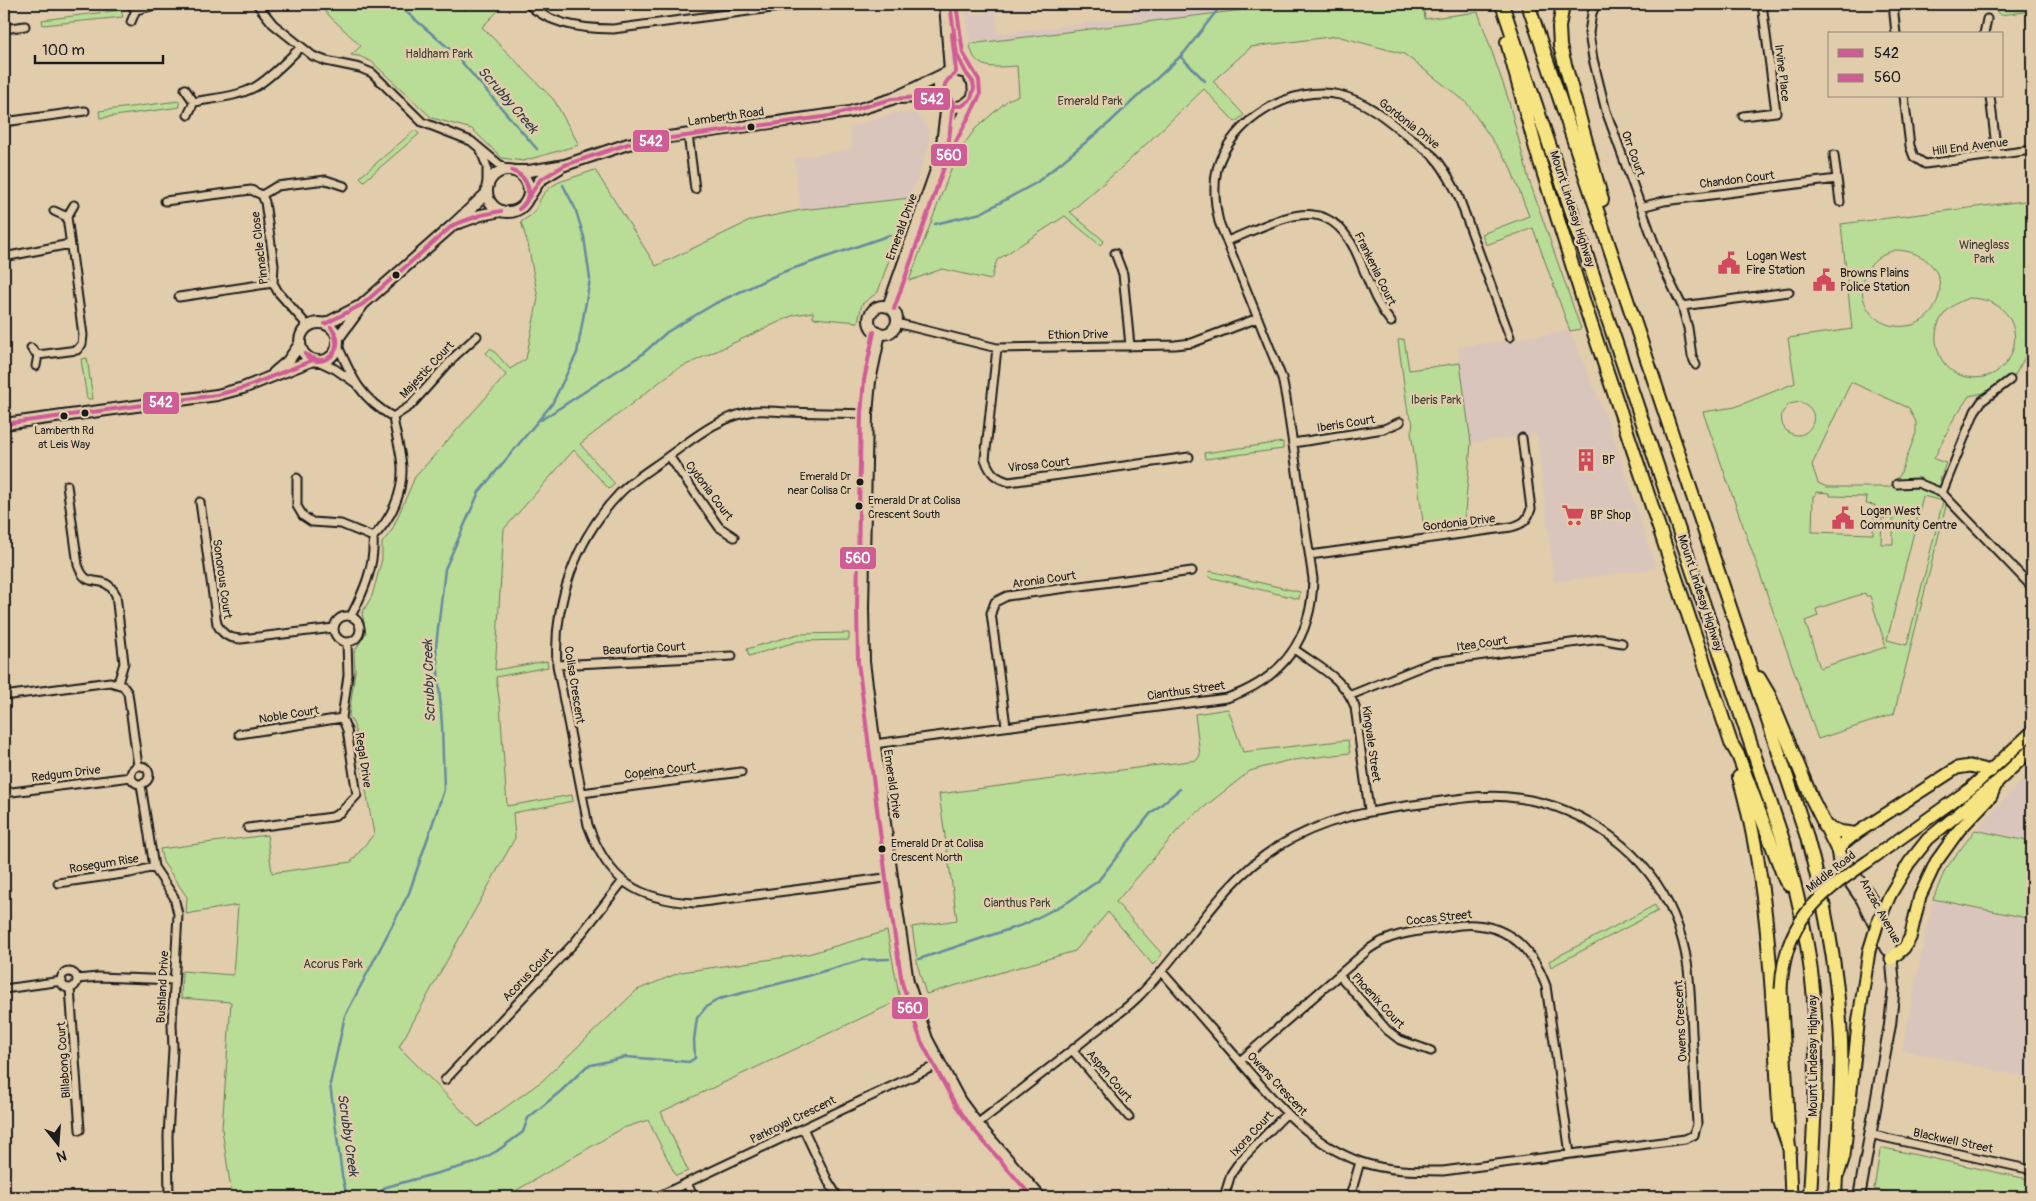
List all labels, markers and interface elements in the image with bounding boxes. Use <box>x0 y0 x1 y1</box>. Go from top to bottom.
scale bar <box>35 32 162 64</box>
legend <box>1828 32 2004 98</box>
text: 100 m <box>42 41 85 60</box>
street label: Irvine Place <box>1771 44 1793 103</box>
text: 542 <box>1874 44 1899 63</box>
park label: Haldham Park <box>405 47 473 62</box>
water label: Scrubby Creek <box>474 63 542 138</box>
text: 560 <box>1874 68 1901 87</box>
line badge: 542 <box>913 87 951 111</box>
text: 542 <box>920 91 944 108</box>
park label: Emerald Park <box>1057 94 1123 109</box>
street label: Gordonia Drive <box>1376 96 1443 152</box>
street label: Lamberth Road <box>687 104 765 130</box>
unlabelled marker <box>746 122 756 132</box>
line badge: 542 <box>632 129 670 153</box>
street label: Orr Court <box>1618 129 1648 179</box>
text: 542 <box>639 133 663 150</box>
street label: Hill End Avenue <box>1931 135 2009 159</box>
line badge: 560 <box>930 143 968 167</box>
text: 560 <box>936 147 962 164</box>
street label: Mount Lindesay Highway <box>1546 149 1598 269</box>
street label: Chandon Court <box>1699 168 1775 192</box>
street label: Emerald Drive <box>883 192 921 262</box>
street label: Pinnacle Close <box>248 211 272 285</box>
street label: Frankenia Court <box>1351 230 1399 309</box>
park label: Wineglass Park <box>1959 238 2010 267</box>
place label: Logan West Fire Station <box>1746 249 1806 278</box>
public building icon: Logan West Fire Station <box>1716 250 1742 276</box>
place label: Browns Plains Police Station <box>1840 266 1910 295</box>
public building icon: Browns Plains Police Station <box>1811 267 1837 293</box>
unlabelled marker <box>391 270 401 280</box>
street label: Ethion Drive <box>1048 327 1108 343</box>
street label: Majestic Court <box>397 338 457 402</box>
line badge: 542 <box>142 391 180 415</box>
park label: Iberis Park <box>1411 393 1461 408</box>
text: 542 <box>149 394 173 411</box>
unlabelled marker <box>80 408 90 418</box>
marker: Lamberth Rd at Leis Way <box>59 411 69 421</box>
street label: Iberis Court <box>1316 412 1376 436</box>
place label: Lamberth Rd at Leis Way <box>34 424 94 451</box>
building icon: BP <box>1573 447 1599 473</box>
place label: BP <box>1602 453 1616 468</box>
street label: Virosa Court <box>1007 454 1071 476</box>
street label: Cydonia Court <box>682 458 736 524</box>
place label: Emerald Dr near Colisa Cr <box>788 470 851 497</box>
marker: Emerald Dr near Colisa Cr <box>855 477 865 487</box>
place label: Emerald Dr at Colisa Crescent South <box>868 494 960 521</box>
marker: Emerald Dr at Colisa Crescent South <box>854 501 864 511</box>
supermarket icon: BP Shop <box>1560 502 1586 528</box>
place label: Logan West Community Centre <box>1860 504 1957 533</box>
public building icon: Logan West Community Centre <box>1830 505 1856 531</box>
place label: BP Shop <box>1590 508 1631 523</box>
street label: Gordonia Drive <box>1422 511 1496 535</box>
street label: Mount Lindesay Highway <box>1674 533 1726 653</box>
street label: Sonorous Court <box>209 538 235 620</box>
line badge: 560 <box>839 546 877 570</box>
text: 560 <box>845 550 871 567</box>
street label: Aronia Court <box>1011 568 1077 592</box>
street label: Itea Court <box>1456 633 1509 655</box>
water label: Scrubby Creek <box>419 638 439 723</box>
street label: Beaufortia Court <box>602 639 686 659</box>
street label: Colisa Crescent <box>560 645 588 725</box>
street label: Cianthus Street <box>1146 678 1226 704</box>
street label: Noble Court <box>258 703 320 727</box>
street label: Kingvale Street <box>1358 705 1384 783</box>
street label: Regal Drive <box>351 731 375 789</box>
street label: Emerald Drive <box>880 748 904 820</box>
street label: Copeina Court <box>624 759 697 783</box>
street label: Redgum Drive <box>31 762 101 786</box>
place label: Emerald Dr at Colisa Crescent North <box>891 837 983 864</box>
marker: Emerald Dr at Colisa Crescent North <box>877 844 887 854</box>
street label: Middle Road <box>1803 848 1859 896</box>
street label: Rosegum Rise <box>68 851 140 877</box>
street label: Anzac Avenue <box>1856 876 1904 946</box>
park label: Cianthus Park <box>984 896 1050 911</box>
street label: Cocas Street <box>1405 907 1473 929</box>
street label: Acorus Court <box>499 945 557 1005</box>
street label: Bushland Drive <box>154 950 172 1024</box>
park label: Acorus Park <box>303 957 363 972</box>
street label: Phoenix Court <box>1348 970 1408 1032</box>
street label: Owens Crescent <box>1671 980 1691 1062</box>
street label: Mount Lindesay Highway <box>1806 995 1821 1117</box>
line badge: 560 <box>891 996 929 1020</box>
text: 560 <box>897 1000 923 1017</box>
street label: Billabong Court <box>54 1021 74 1099</box>
street label: Aspen Court <box>1083 1047 1135 1105</box>
street label: Owens Crescent <box>1244 1049 1311 1119</box>
water label: Scrubby Creek <box>334 1093 362 1178</box>
street label: Parkroyal Crescent <box>748 1093 839 1147</box>
street label: Ixora Court <box>1227 1108 1277 1160</box>
north arrow <box>32 1118 82 1168</box>
street label: Blackwell Street <box>1912 1125 1994 1157</box>
text: N <box>55 1146 69 1165</box>

